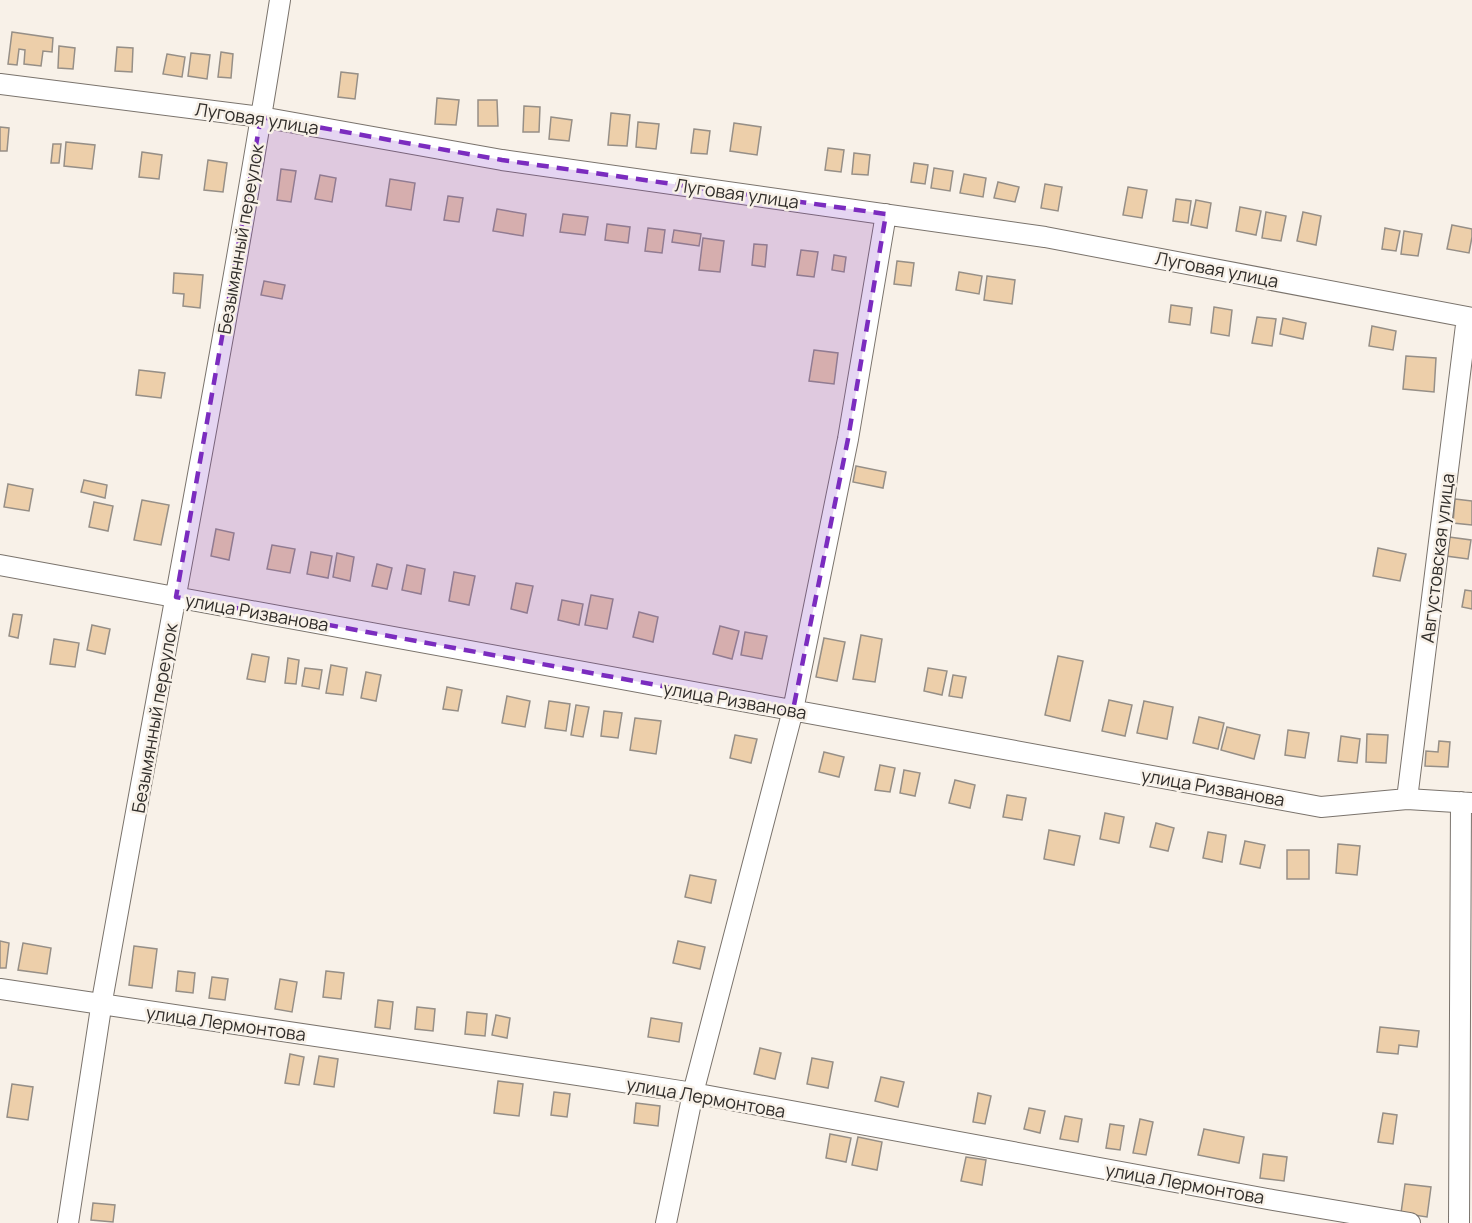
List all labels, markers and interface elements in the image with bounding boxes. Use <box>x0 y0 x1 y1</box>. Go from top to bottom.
street label: Луговая улица <box>193 96 321 140</box>
street label: Безымянный переулок <box>211 141 269 336</box>
street label: Луговая улица <box>673 172 801 214</box>
street label: Луговая улица <box>1153 245 1281 293</box>
street label: Августовская улица <box>1415 472 1459 644</box>
street label: улица Ризванова <box>183 588 331 636</box>
street label: Безымянный переулок <box>125 620 183 815</box>
street label: улица Ризванова <box>661 676 809 724</box>
street label: улица Ризванова <box>1139 763 1287 811</box>
street label: улица Лермонтова <box>145 1000 307 1046</box>
street label: улица Лермонтова <box>625 1071 787 1123</box>
street label: улица Лермонтова <box>1104 1157 1266 1209</box>

